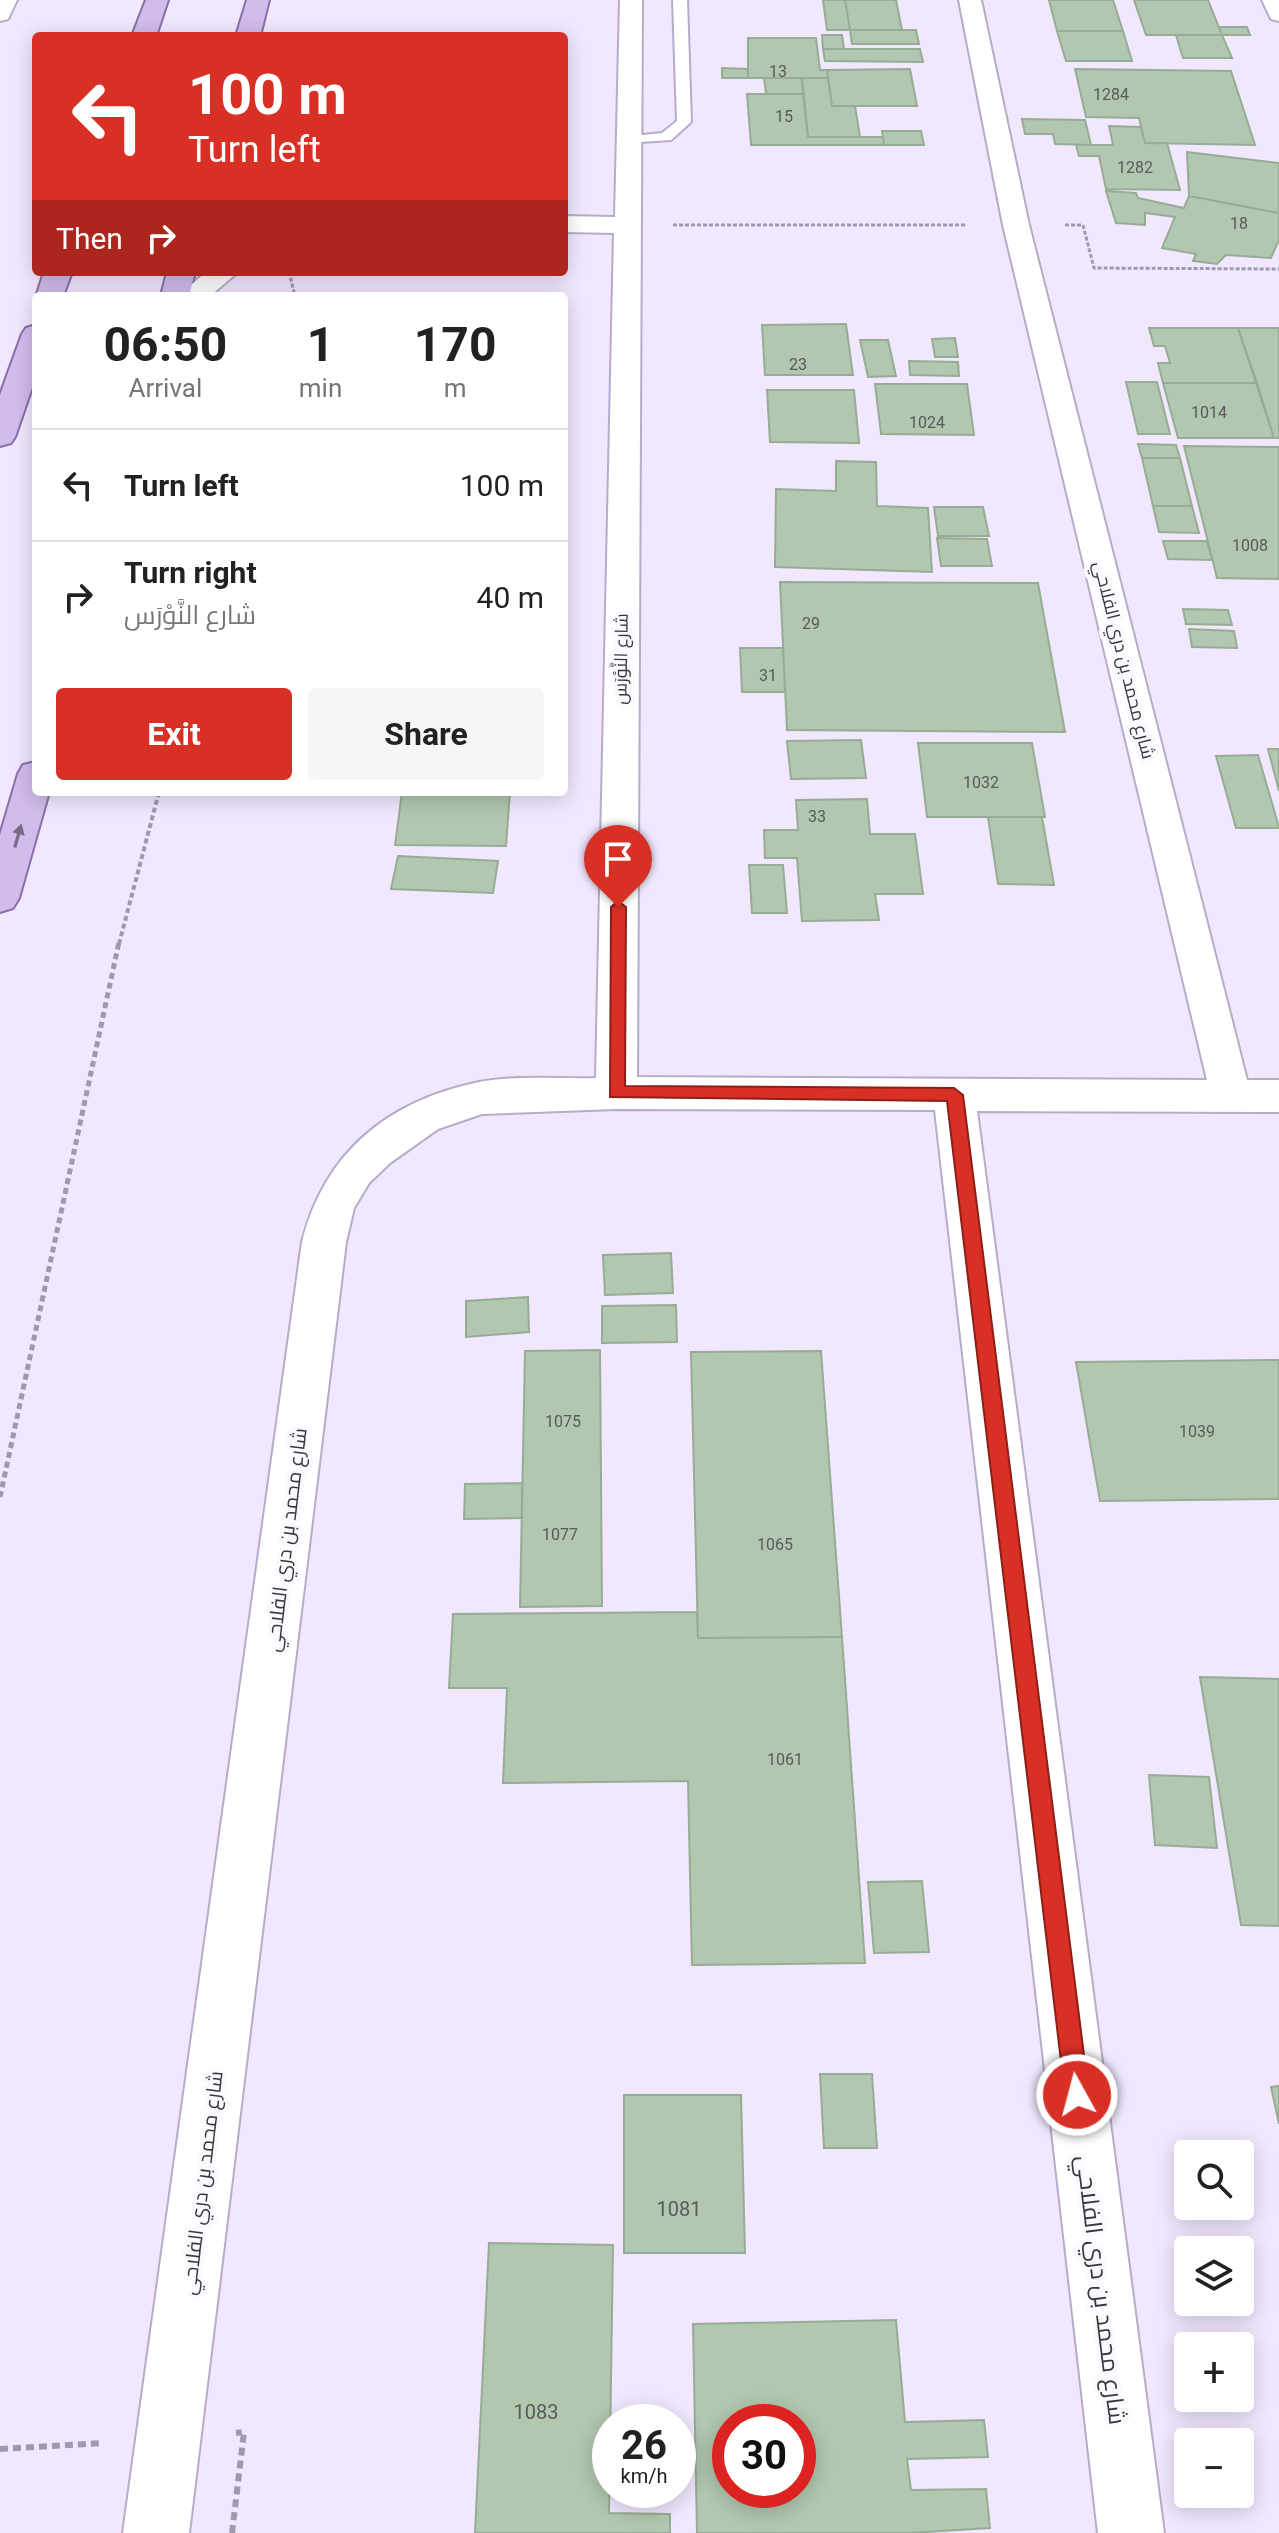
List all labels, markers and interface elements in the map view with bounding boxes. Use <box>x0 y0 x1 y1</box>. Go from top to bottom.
text: 100 m <box>188 62 347 128</box>
house number: 13 <box>769 62 787 81</box>
icon: left <box>56 64 160 168</box>
house number: 1284 <box>1093 85 1129 104</box>
house number: 15 <box>775 107 793 126</box>
text: Turn left <box>188 129 321 171</box>
house number: 1282 <box>1117 158 1153 177</box>
house number: 18 <box>1230 214 1248 233</box>
icon: right <box>139 216 183 260</box>
text: Then <box>56 221 123 256</box>
text: 06:50 <box>104 316 227 373</box>
text: 1 <box>307 316 334 373</box>
text: 170 <box>414 316 496 373</box>
house number: 23 <box>789 355 807 374</box>
text: Arrival <box>129 373 202 403</box>
text: min <box>299 373 342 403</box>
text: m <box>444 373 467 403</box>
house number: 1014 <box>1191 403 1227 422</box>
house number: 1024 <box>909 413 945 432</box>
icon: left <box>56 463 100 507</box>
text: Turn left <box>124 468 239 503</box>
text: 100 m <box>460 468 544 503</box>
house number: 1008 <box>1232 536 1268 555</box>
text: Turn right <box>124 555 257 590</box>
street label: شارع محمد بن دري الفلاحي <box>1086 559 1159 762</box>
icon: right <box>56 575 100 619</box>
text: 40 m <box>477 580 544 615</box>
text: شارع النَّوْرَس <box>124 600 256 630</box>
street label: شارع النَّوْرَس <box>609 613 634 705</box>
house number: 29 <box>802 614 820 633</box>
house number: 31 <box>759 666 777 685</box>
button: Exit <box>56 688 292 780</box>
button: Share <box>308 688 544 780</box>
house number: 1032 <box>963 773 999 792</box>
house number: 33 <box>808 807 826 826</box>
one-way arrow <box>12 824 25 848</box>
pin <box>584 825 652 907</box>
icon: arrive <box>596 837 640 881</box>
house number: 1075 <box>545 1412 581 1431</box>
house number: 1039 <box>1179 1422 1215 1441</box>
street label: شارع محمد بن دري الفلاحي <box>260 1427 316 1654</box>
house number: 1077 <box>542 1525 578 1544</box>
house number: 1065 <box>757 1535 793 1554</box>
house number: 1061 <box>767 1750 803 1769</box>
position arrow <box>1035 2053 1119 2137</box>
street label: شارع محمد بن دري الفلاحي <box>176 2070 232 2297</box>
map controls <box>1174 2140 1254 2508</box>
button: search <box>1174 2140 1254 2220</box>
street label: شارع محمد بن دري الفلاحي <box>1066 2154 1131 2427</box>
house number: 1081 <box>657 2197 701 2221</box>
button: layers <box>1174 2236 1254 2316</box>
button: + <box>1174 2332 1254 2412</box>
house number: 1083 <box>514 2400 558 2424</box>
speed limit sign: 30 <box>712 2404 816 2508</box>
text: 26 <box>621 2422 667 2469</box>
button: − <box>1174 2428 1254 2508</box>
text: km/h <box>621 2464 667 2488</box>

